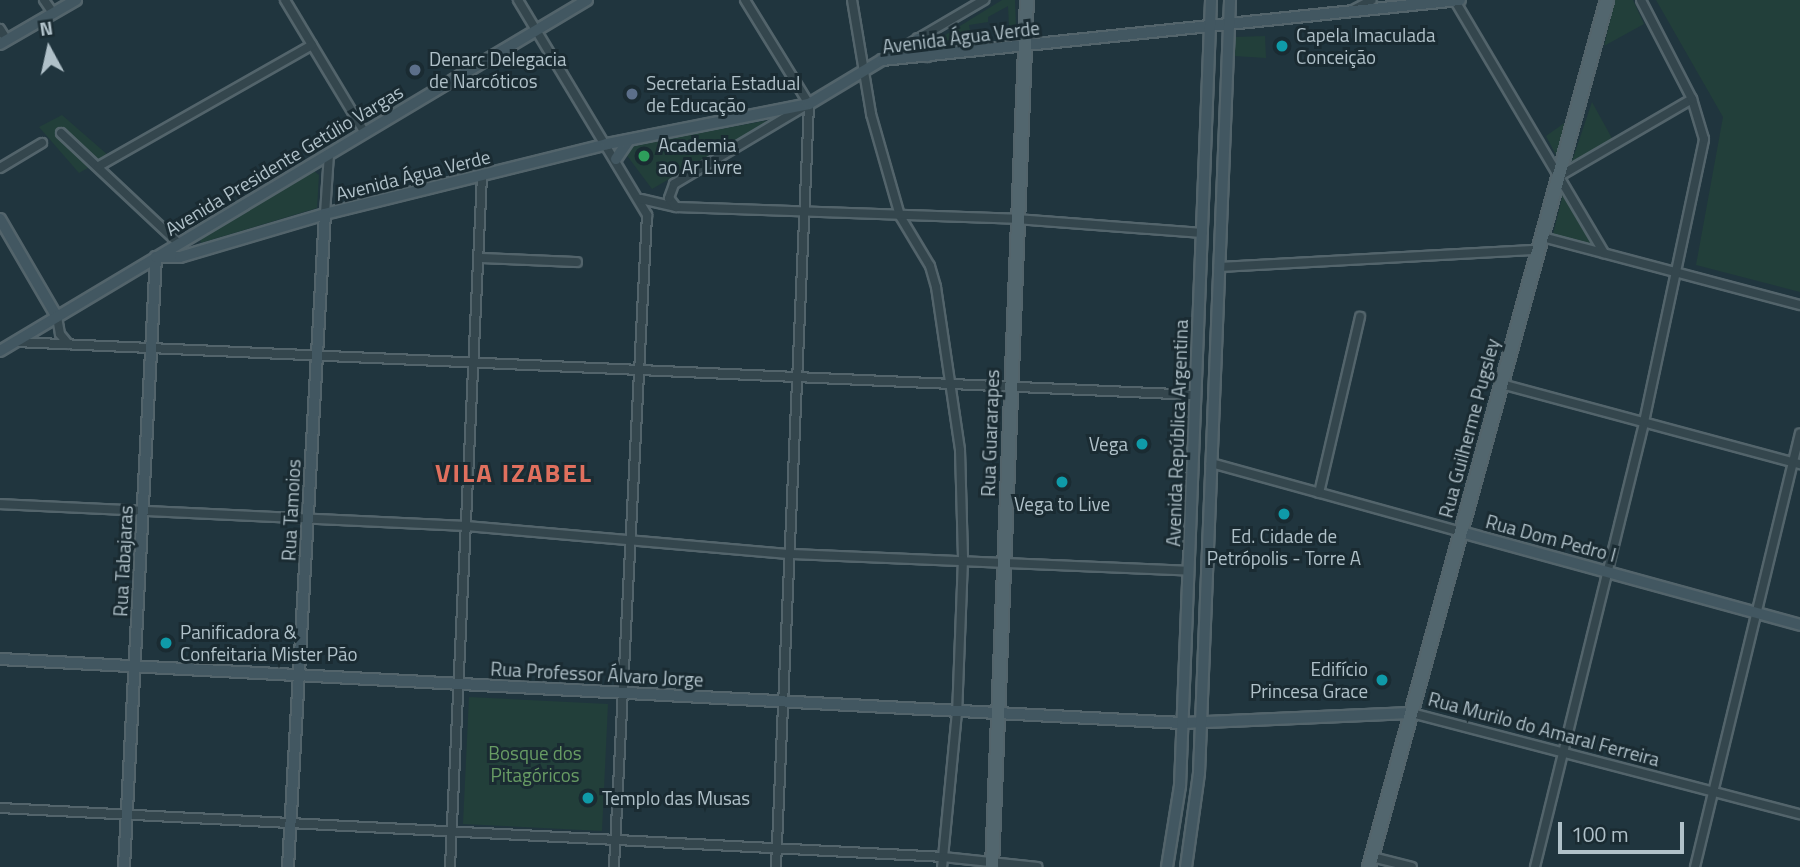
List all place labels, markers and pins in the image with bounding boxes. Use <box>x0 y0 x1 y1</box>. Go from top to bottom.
place label: Capela Imaculada Conceição <box>1296 24 1435 68</box>
marker: Capela Imaculada Conceição <box>1274 38 1290 54</box>
place label: Denarc Delegacia de Narcóticos <box>429 48 567 92</box>
marker: Denarc Delegacia de Narcóticos <box>407 62 423 78</box>
place label: Secretaria Estadual de Educação <box>646 72 800 116</box>
marker: Secretaria Estadual de Educação <box>624 86 640 102</box>
place label: Academia ao Ar Livre <box>658 134 742 178</box>
marker: Academia ao Ar Livre <box>636 148 652 164</box>
place label: Vega <box>1089 433 1128 455</box>
marker: Vega <box>1134 436 1150 452</box>
marker: Vega to Live <box>1054 474 1070 490</box>
place label: Vega to Live <box>1014 493 1110 515</box>
marker: Ed. Cidade de Petrópolis - Torre A <box>1276 506 1292 522</box>
place label: Ed. Cidade de Petrópolis - Torre A <box>1207 525 1361 569</box>
place label: Panificadora & Confeitaria Mister Pão <box>180 621 358 665</box>
marker: Panificadora & Confeitaria Mister Pão <box>158 635 174 651</box>
place label: Edifício Princesa Grace <box>1250 658 1368 702</box>
marker: Edifício Princesa Grace <box>1374 672 1390 688</box>
place label: Templo das Musas <box>602 787 750 809</box>
marker: Templo das Musas <box>580 790 596 806</box>

